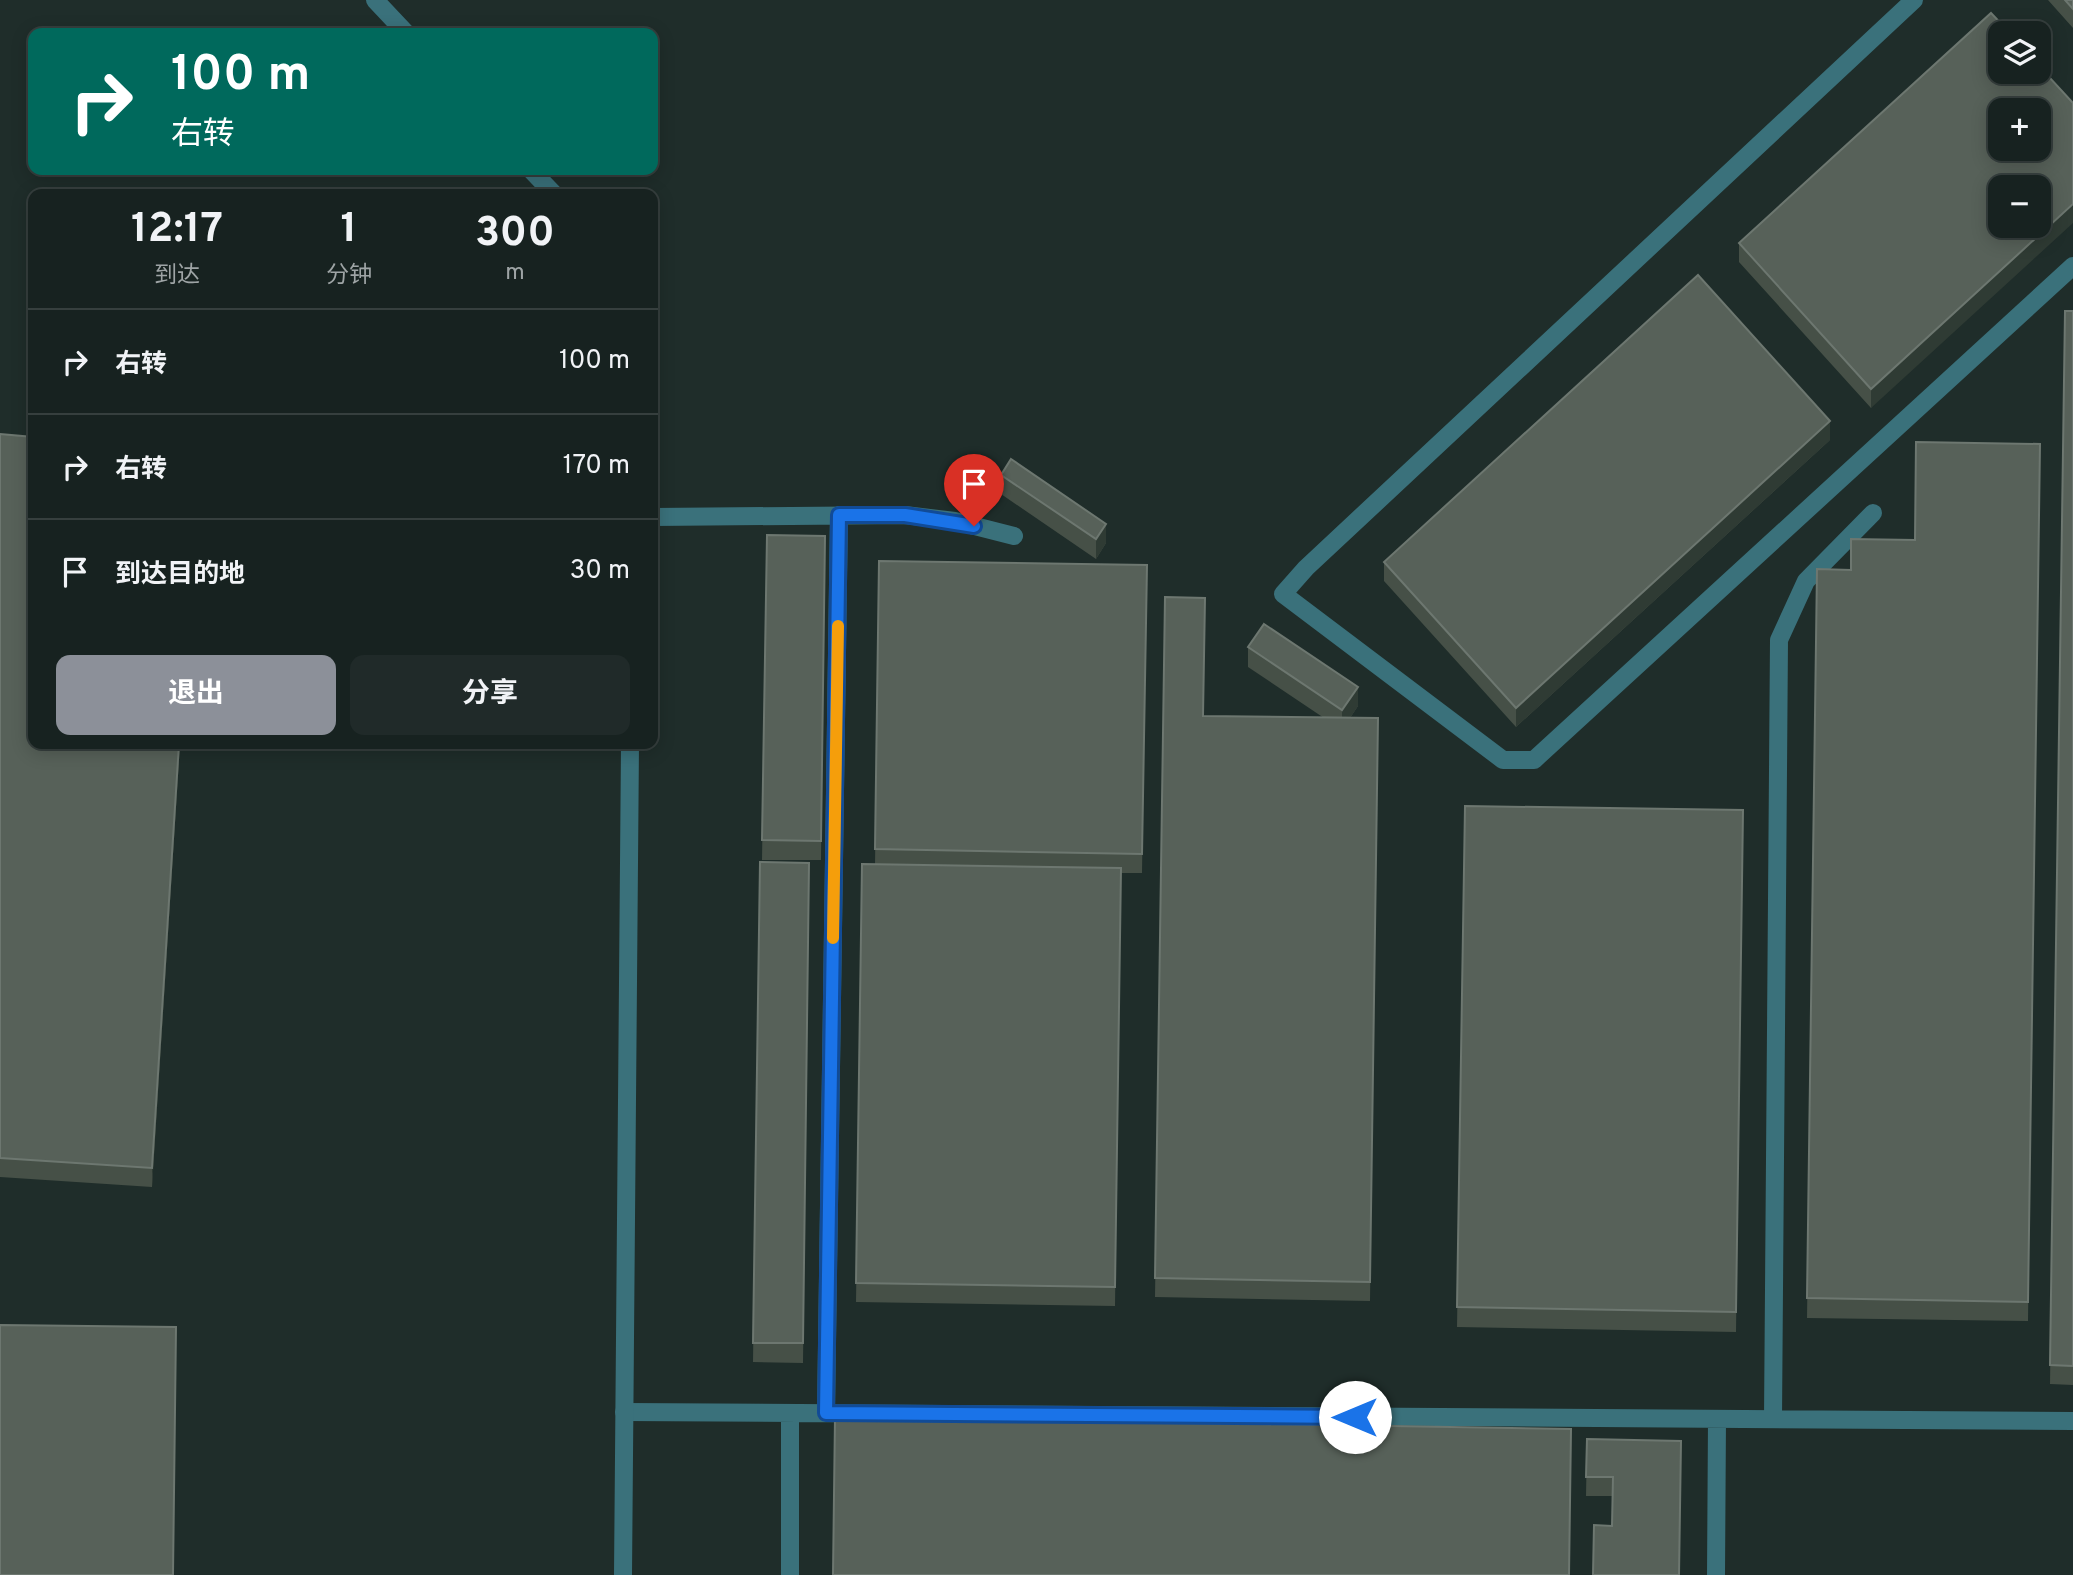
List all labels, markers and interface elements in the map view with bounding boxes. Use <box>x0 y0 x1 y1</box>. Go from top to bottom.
map controls <box>1988 21 2051 238</box>
button: layers <box>1988 21 2051 84</box>
text: 100 m <box>171 46 310 108</box>
icon: right <box>56 56 147 147</box>
button: + <box>1988 98 2051 161</box>
text: 右转 <box>171 116 235 156</box>
button: − <box>1988 175 2051 238</box>
text: 12:17 <box>131 204 223 257</box>
text: 1 <box>341 204 357 257</box>
text: 300 <box>475 208 555 261</box>
text: m <box>505 259 525 288</box>
text: 到达 <box>154 262 200 291</box>
text: 分钟 <box>326 262 372 291</box>
icon: right <box>56 343 94 381</box>
text: 100 m <box>559 345 630 378</box>
text: 右转 <box>115 349 167 382</box>
icon: right <box>56 448 94 486</box>
text: 170 m <box>563 450 630 483</box>
text: 右转 <box>115 454 167 487</box>
pin <box>944 454 1004 526</box>
icon: arrive <box>955 465 993 503</box>
icon: arrive <box>56 553 94 591</box>
text: 30 m <box>570 555 630 588</box>
text: 到达目的地 <box>115 559 245 592</box>
button: 退出 <box>56 655 336 735</box>
button: 分享 <box>350 655 630 735</box>
position arrow <box>1318 1380 1392 1454</box>

